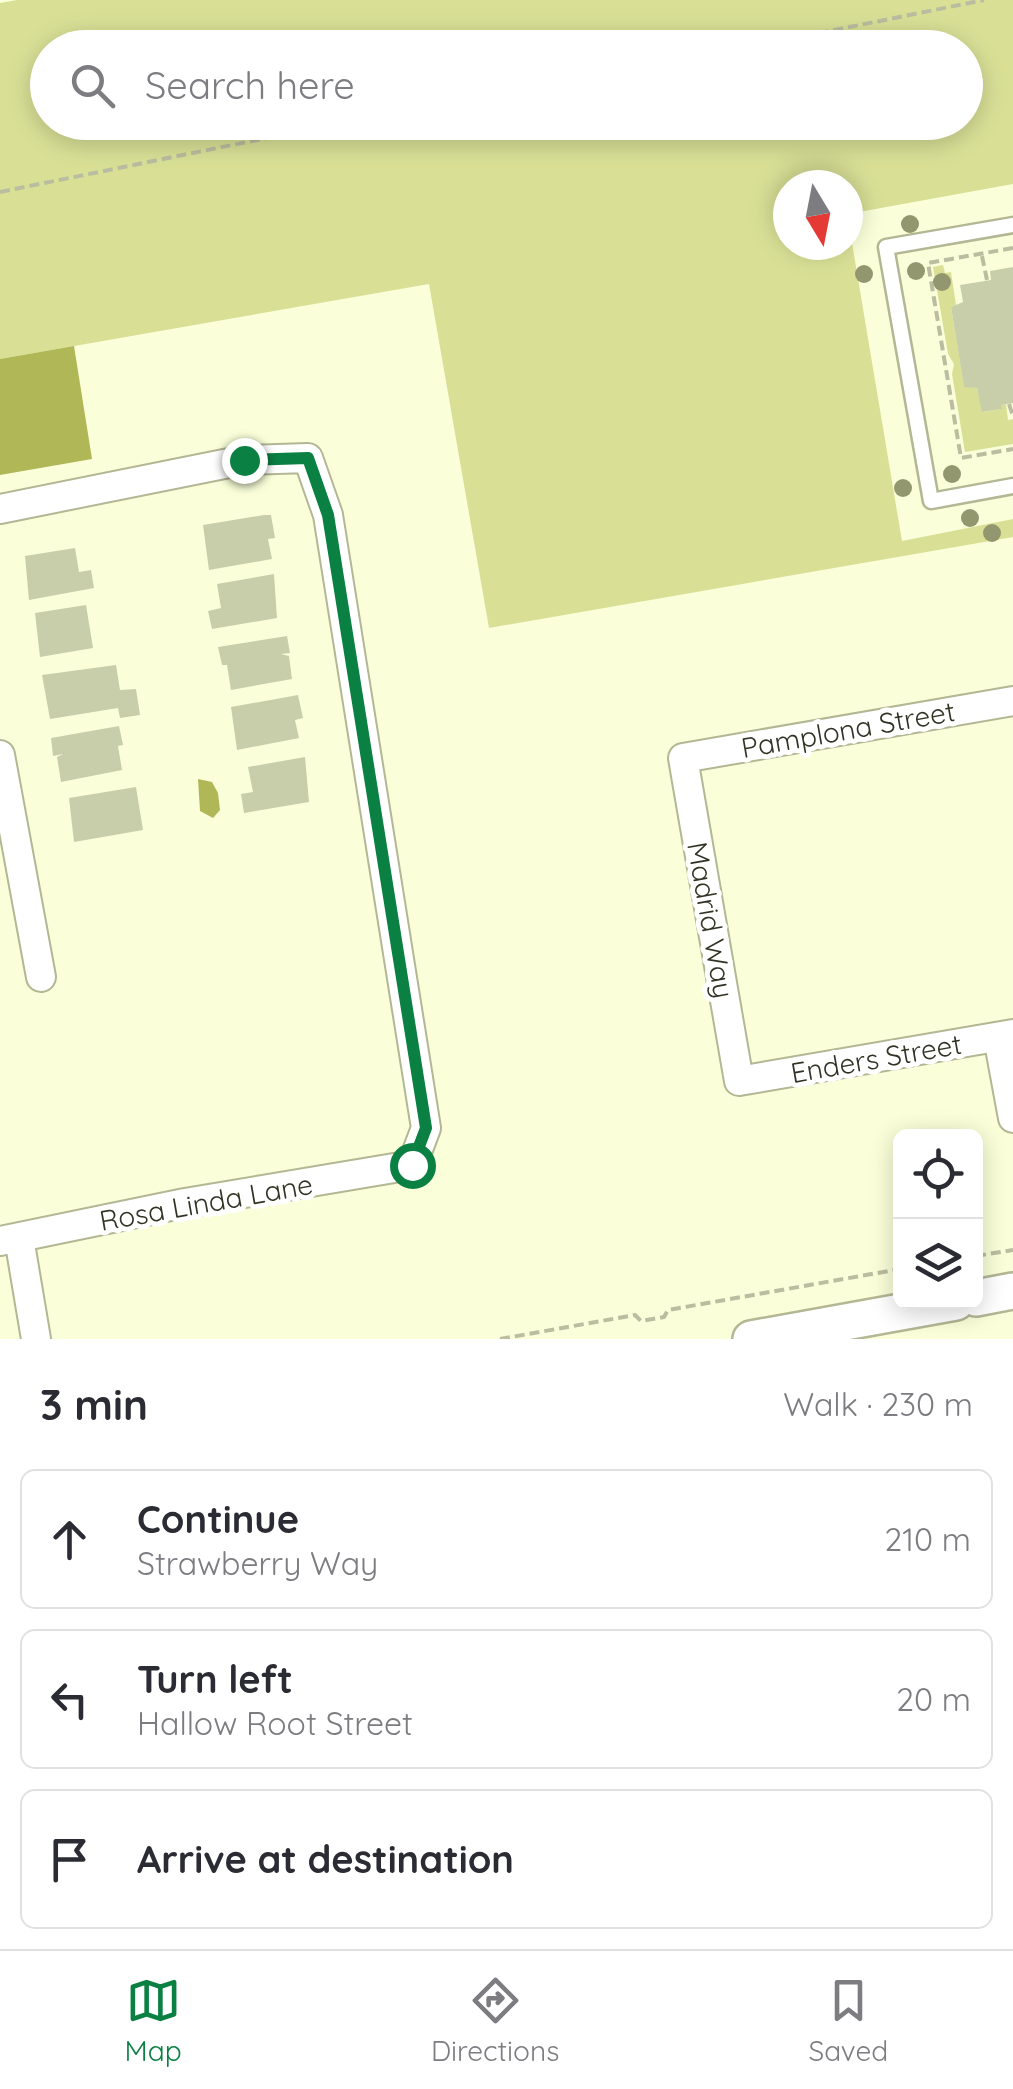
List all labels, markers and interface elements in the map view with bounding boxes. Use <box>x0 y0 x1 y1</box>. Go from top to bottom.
search box <box>30 30 983 140</box>
icon: search <box>65 58 120 113</box>
text: Search here <box>145 61 355 109</box>
north arrow <box>773 170 863 260</box>
route end <box>222 438 268 484</box>
street label: Pamplona Street <box>738 693 958 765</box>
street label: Madrid Way <box>680 839 742 1001</box>
street label: Enders Street <box>788 1026 964 1090</box>
map controls <box>893 1129 983 1309</box>
button: locate <box>893 1129 983 1219</box>
route start <box>390 1143 436 1189</box>
street label: Rosa Linda Lane <box>97 1166 315 1238</box>
button: layers <box>893 1219 983 1309</box>
text: 3 min <box>40 1378 148 1431</box>
text: Walk · 230 m <box>783 1384 973 1424</box>
text: Continue <box>137 1495 299 1543</box>
icon: ahead <box>42 1512 97 1567</box>
text: 210 m <box>884 1519 971 1559</box>
text: Strawberry Way <box>137 1543 378 1583</box>
text: Turn left <box>137 1655 293 1703</box>
icon: left <box>42 1672 97 1727</box>
text: 20 m <box>896 1679 971 1719</box>
text: Hallow Root Street <box>137 1703 413 1743</box>
icon: arrive <box>42 1832 97 1887</box>
text: Arrive at destination <box>137 1835 514 1883</box>
tab: Map <box>125 1973 182 2068</box>
tab: Directions <box>431 1973 559 2068</box>
tab: Saved <box>809 1973 888 2068</box>

